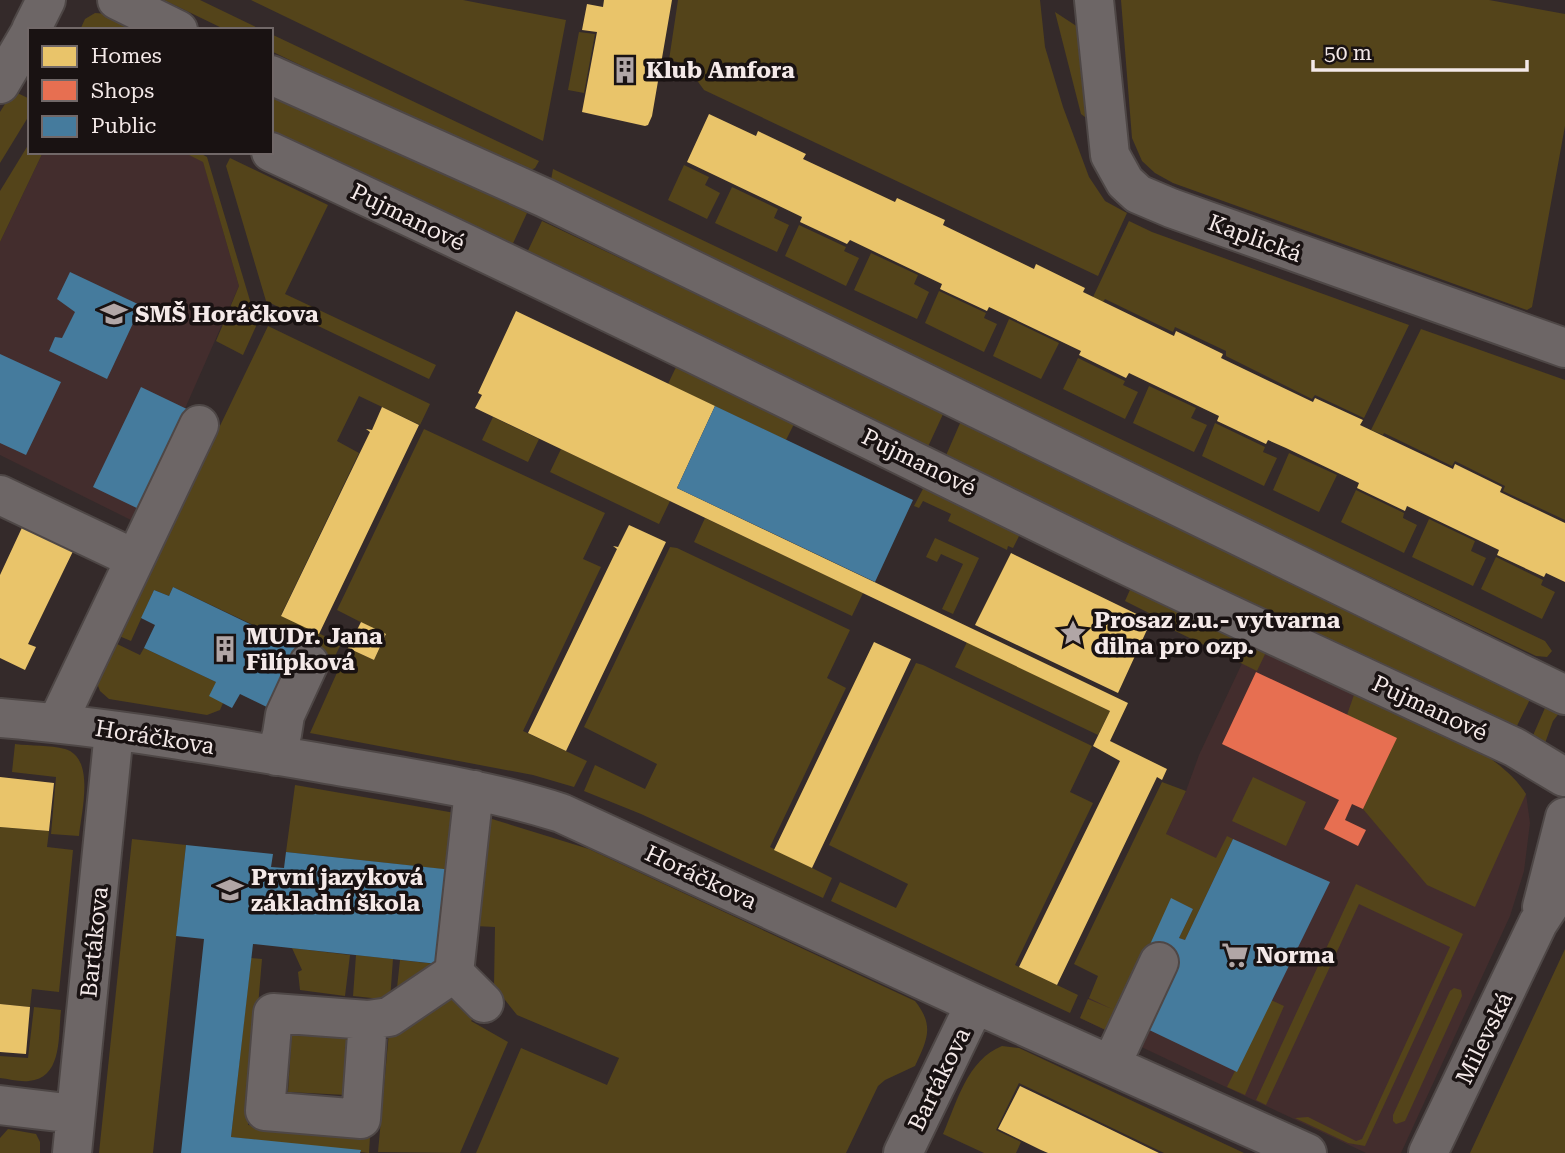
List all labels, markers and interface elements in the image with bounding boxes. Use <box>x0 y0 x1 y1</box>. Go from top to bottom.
legend <box>28 28 273 154</box>
scale bar <box>1313 28 1526 72</box>
text: 50 m <box>1324 41 1372 65</box>
text: Homes <box>91 44 162 68</box>
building icon: Klub Amfora <box>610 55 640 85</box>
place label: Klub Amfora <box>646 57 795 84</box>
text: Shops <box>91 79 154 103</box>
text: Public <box>91 114 157 138</box>
street label: Pujmanové <box>346 178 469 257</box>
street label: Kaplická <box>1204 209 1306 268</box>
school or university icon: SMŠ Horáčkova <box>99 299 129 329</box>
place label: SMŠ Horáčkova <box>135 301 319 328</box>
street label: Pujmanové <box>857 423 980 502</box>
place label: Prosaz z.u.- vytvarna dilna pro ozp. <box>1094 607 1341 660</box>
place icon: Prosaz z.u.- vytvarna dilna pro ozp. <box>1058 618 1088 648</box>
place label: MUDr. Jana Filípková <box>246 623 383 676</box>
building icon: MUDr. Jana Filípková <box>210 634 240 664</box>
street label: Pujmanové <box>1368 670 1492 747</box>
street label: Horáčkova <box>93 715 217 760</box>
street label: Horáčkova <box>641 840 761 915</box>
place label: První jazyková základní škola <box>251 864 424 917</box>
school or university icon: První jazyková základní škola <box>215 875 245 905</box>
street label: Bartákova <box>75 885 114 999</box>
supermarket icon: Norma <box>1220 940 1250 970</box>
place label: Norma <box>1256 942 1335 969</box>
street label: Milevská <box>1451 987 1519 1089</box>
street label: Bartákova <box>903 1023 976 1135</box>

